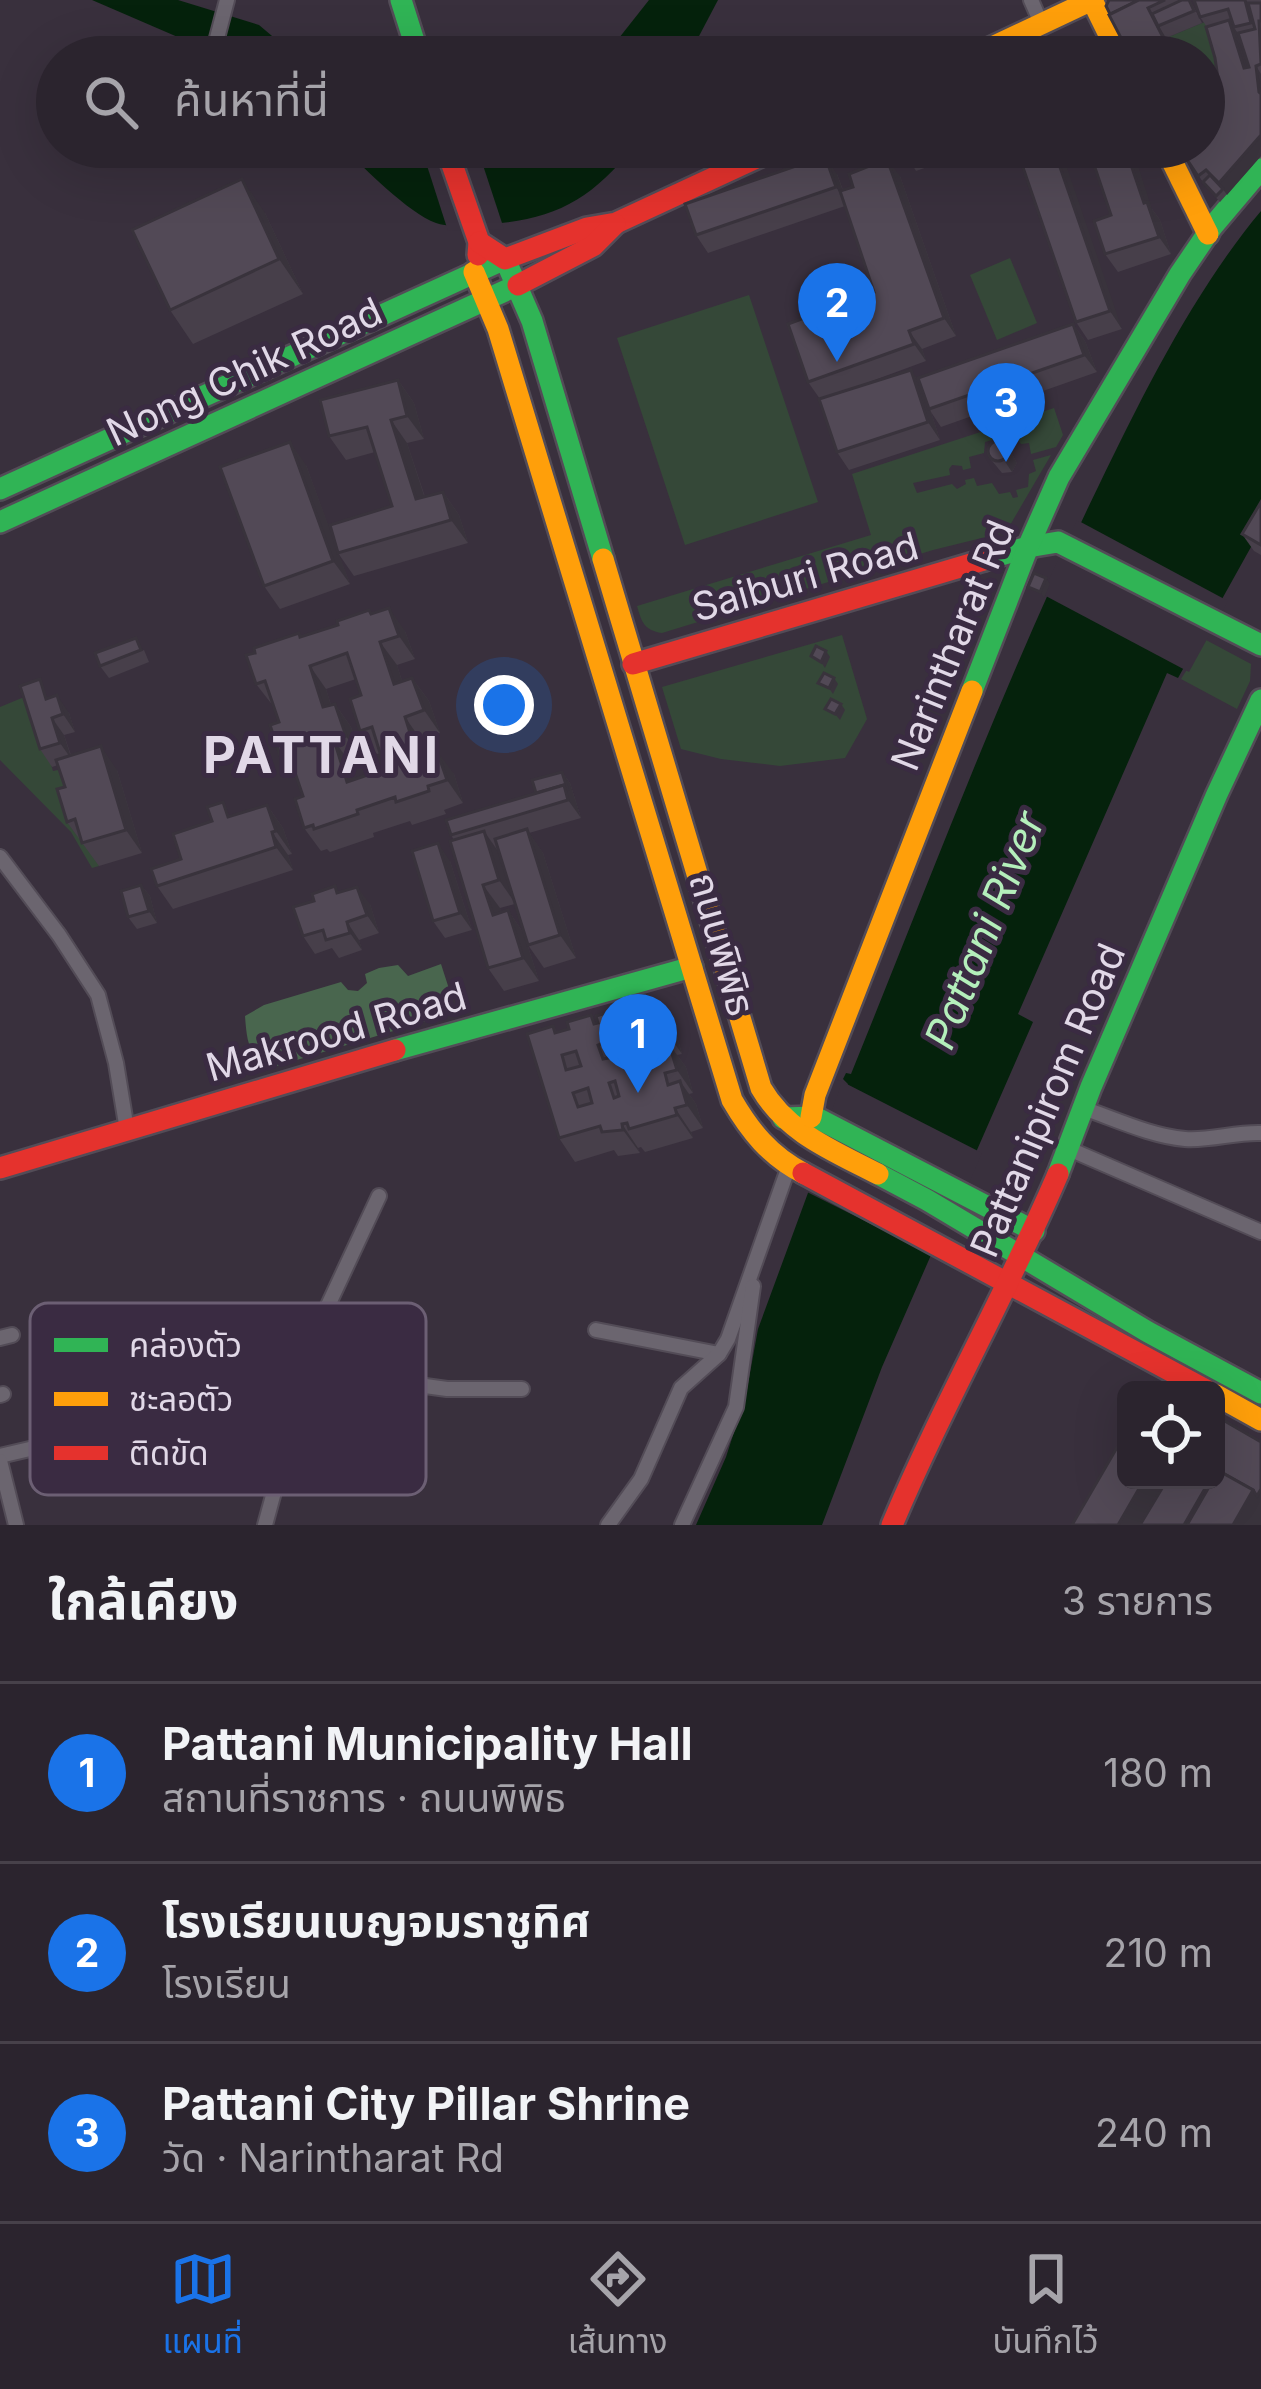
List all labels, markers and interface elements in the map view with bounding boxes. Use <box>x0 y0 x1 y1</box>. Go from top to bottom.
search box <box>36 36 1225 168</box>
icon: search <box>78 69 144 135</box>
text: ค้นหาที่นี่ <box>174 72 329 127</box>
pin: 2 <box>798 263 876 362</box>
street label: Nong Chik Road <box>99 287 389 455</box>
pin: 3 <box>967 363 1045 462</box>
street label: Narintharat Rd <box>880 513 1024 777</box>
street label: Saiburi Road <box>686 521 924 631</box>
your location <box>474 675 534 735</box>
district label: PATTANI <box>203 724 441 785</box>
water label: Pattani River <box>913 803 1055 1056</box>
street label: ถนนพิพิธ <box>680 867 766 1021</box>
street label: Pattanipirom Road <box>960 936 1134 1264</box>
street label: Makrood Road <box>201 971 471 1091</box>
pin: 1 <box>599 994 677 1093</box>
legend <box>30 1303 426 1495</box>
text: คล่องตัว <box>129 1325 242 1365</box>
text: ชะลอตัว <box>129 1379 233 1419</box>
map controls <box>1117 1381 1225 1489</box>
button: locate <box>1117 1381 1225 1489</box>
text: ติดขัด <box>129 1433 209 1473</box>
text: ใกล้เคียง <box>48 1570 238 1631</box>
text: 3 รายการ <box>1062 1577 1213 1624</box>
text: Pattani Municipality Hall <box>162 1716 693 1771</box>
text: 1 <box>79 1749 95 1796</box>
text: 180 m <box>1103 1749 1213 1796</box>
text: สถานที่ราชการ · ถนนพิพิธ <box>162 1774 566 1821</box>
text: โรงเรียนเบญจมราชูทิศ <box>162 1893 591 1948</box>
text: 2 <box>75 1929 99 1976</box>
text: 210 m <box>1104 1929 1213 1976</box>
text: โรงเรียน <box>162 1960 291 2007</box>
text: Pattani City Pillar Shrine <box>162 2076 690 2131</box>
text: 3 <box>74 2109 100 2156</box>
text: 240 m <box>1095 2109 1213 2156</box>
text: วัด · Narintharat Rd <box>162 2134 504 2181</box>
tab: แผนที่ <box>162 2246 243 2368</box>
tab: เส้นทาง <box>568 2246 668 2368</box>
tab: บันทึกไว้ <box>993 2246 1099 2368</box>

